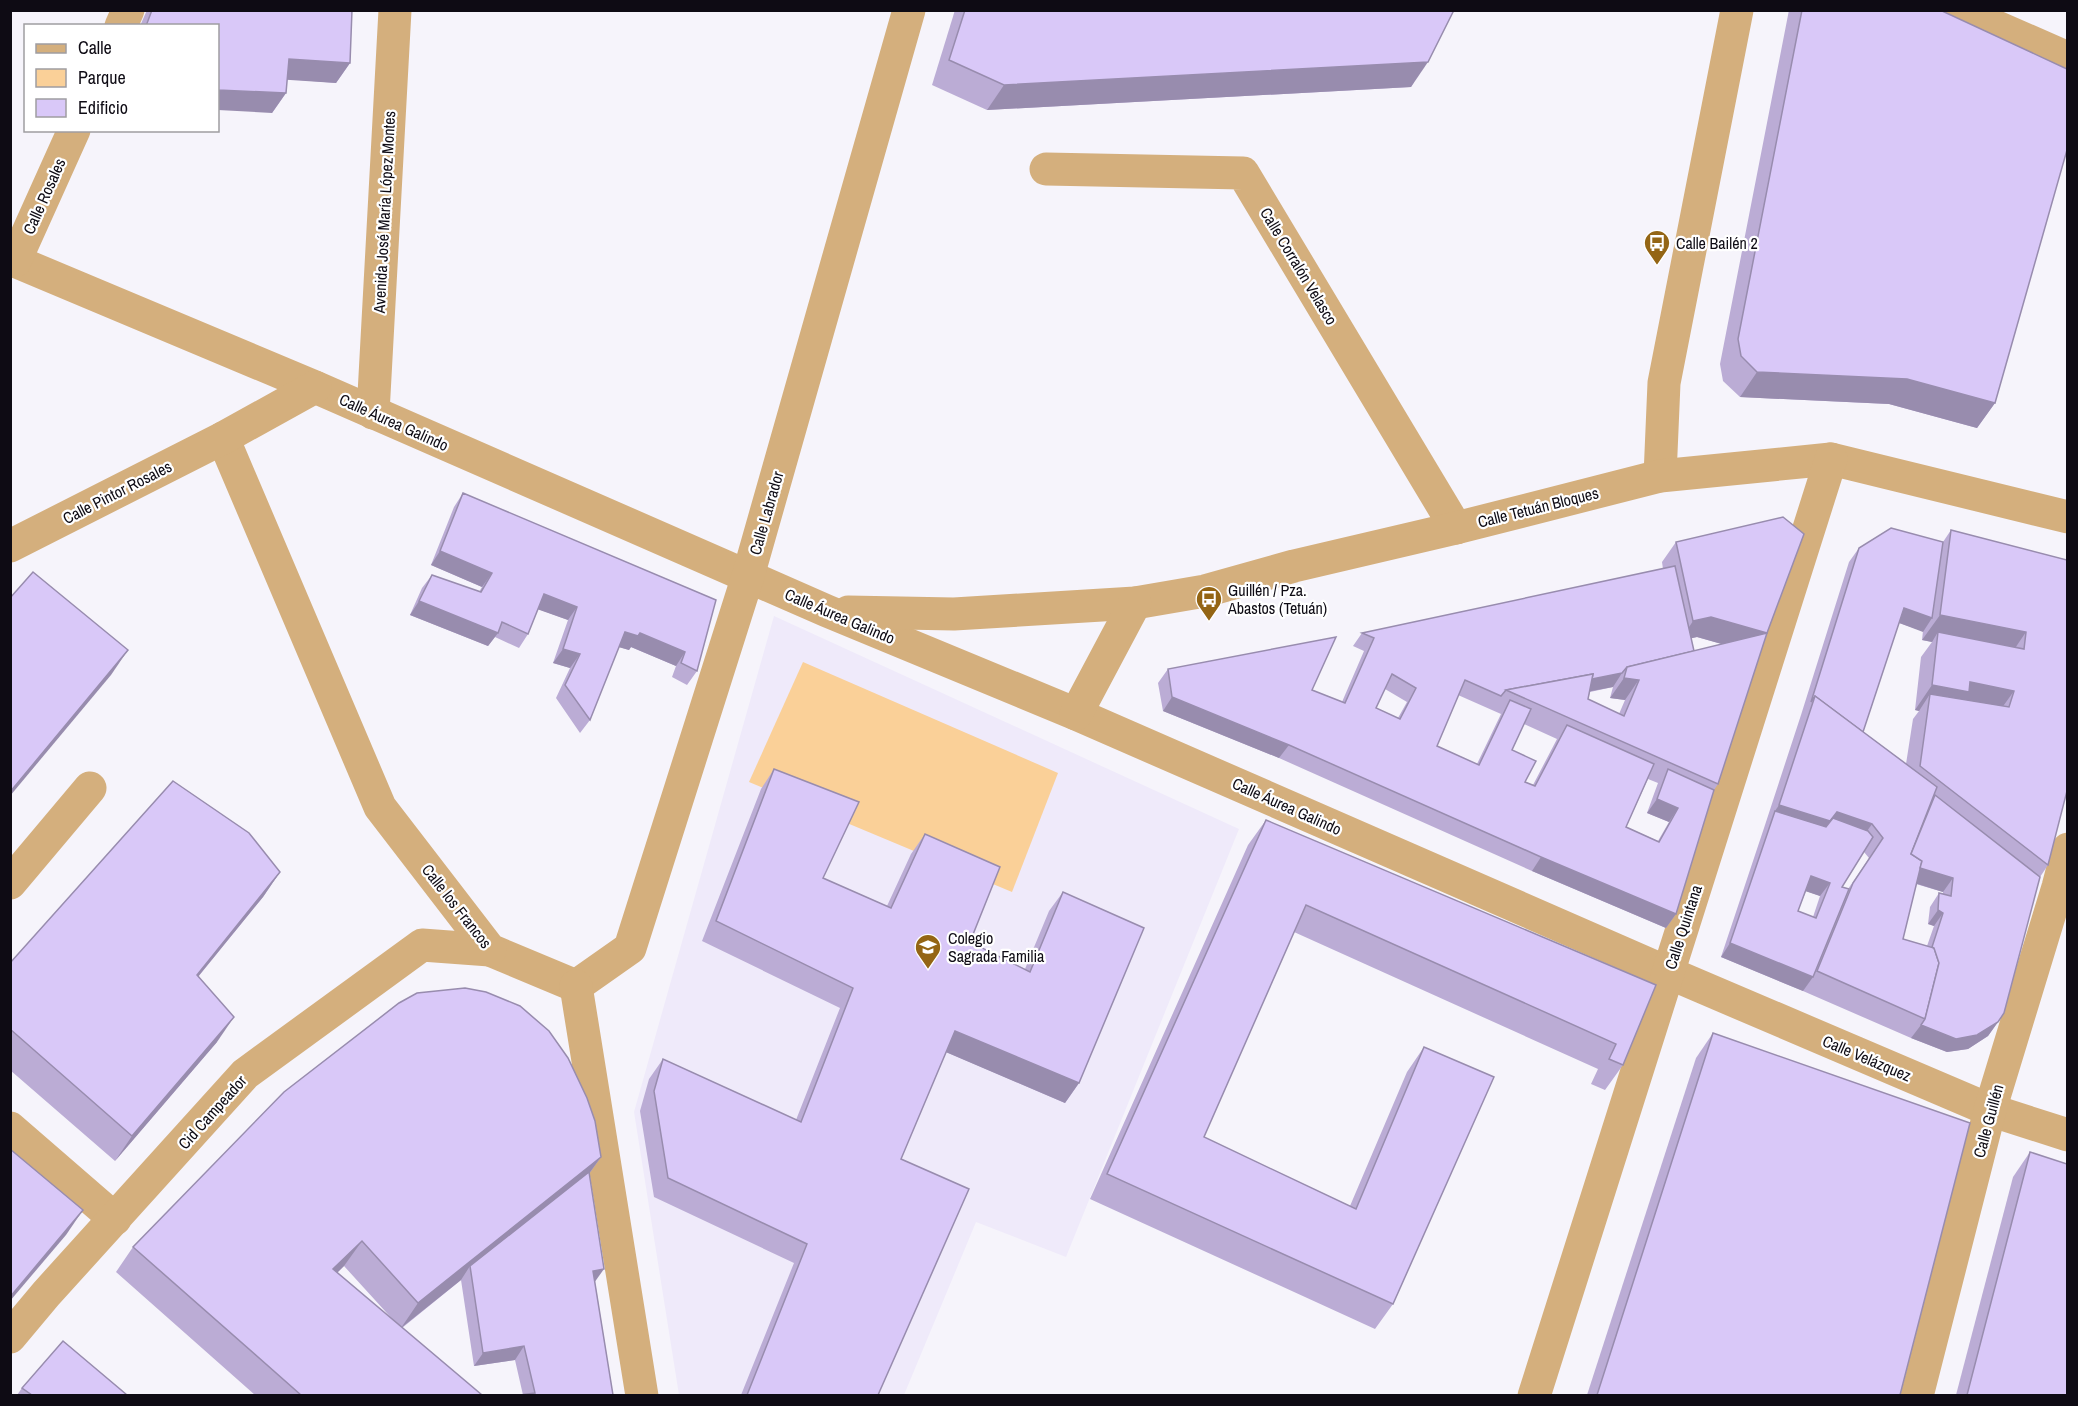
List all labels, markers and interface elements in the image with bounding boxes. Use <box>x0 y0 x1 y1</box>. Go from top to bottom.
legend <box>24 24 219 132</box>
text: Calle <box>78 35 112 60</box>
text: Parque <box>78 65 126 90</box>
text: Edificio <box>78 95 128 120</box>
street label: Avenida José María López Montes <box>368 110 400 315</box>
street label: Calle Rosales <box>17 155 71 237</box>
street label: Calle Corralón Velasco <box>1255 203 1343 329</box>
bus stop icon: Calle Bailén 2 <box>1642 228 1672 266</box>
place label: Calle Bailén 2 <box>1676 232 1758 254</box>
street label: Calle Áurea Galindo <box>336 388 452 456</box>
street label: Calle Pintor Rosales <box>59 455 175 529</box>
street label: Calle Labrador <box>744 468 789 557</box>
street label: Calle Tetuán Bloques <box>1475 481 1601 533</box>
place label: Guillén / Pza. Abastos (Tetuán) <box>1227 579 1327 619</box>
street label: Calle Áurea Galindo <box>782 583 898 649</box>
bus stop icon: Guillén / Pza. Abastos (Tetuán) <box>1194 584 1224 622</box>
street label: Calle Áurea Galindo <box>1229 772 1345 840</box>
street label: Calle los Francos <box>417 859 497 953</box>
street label: Calle Quintana <box>1659 881 1707 972</box>
place label: Colegio Sagrada Familia <box>948 927 1045 967</box>
school or university icon: Colegio Sagrada Familia <box>913 932 943 970</box>
street label: Calle Velázquez <box>1819 1029 1915 1087</box>
street label: Cid Campeador <box>173 1070 252 1154</box>
street label: Calle Guillén <box>1968 1082 2008 1160</box>

